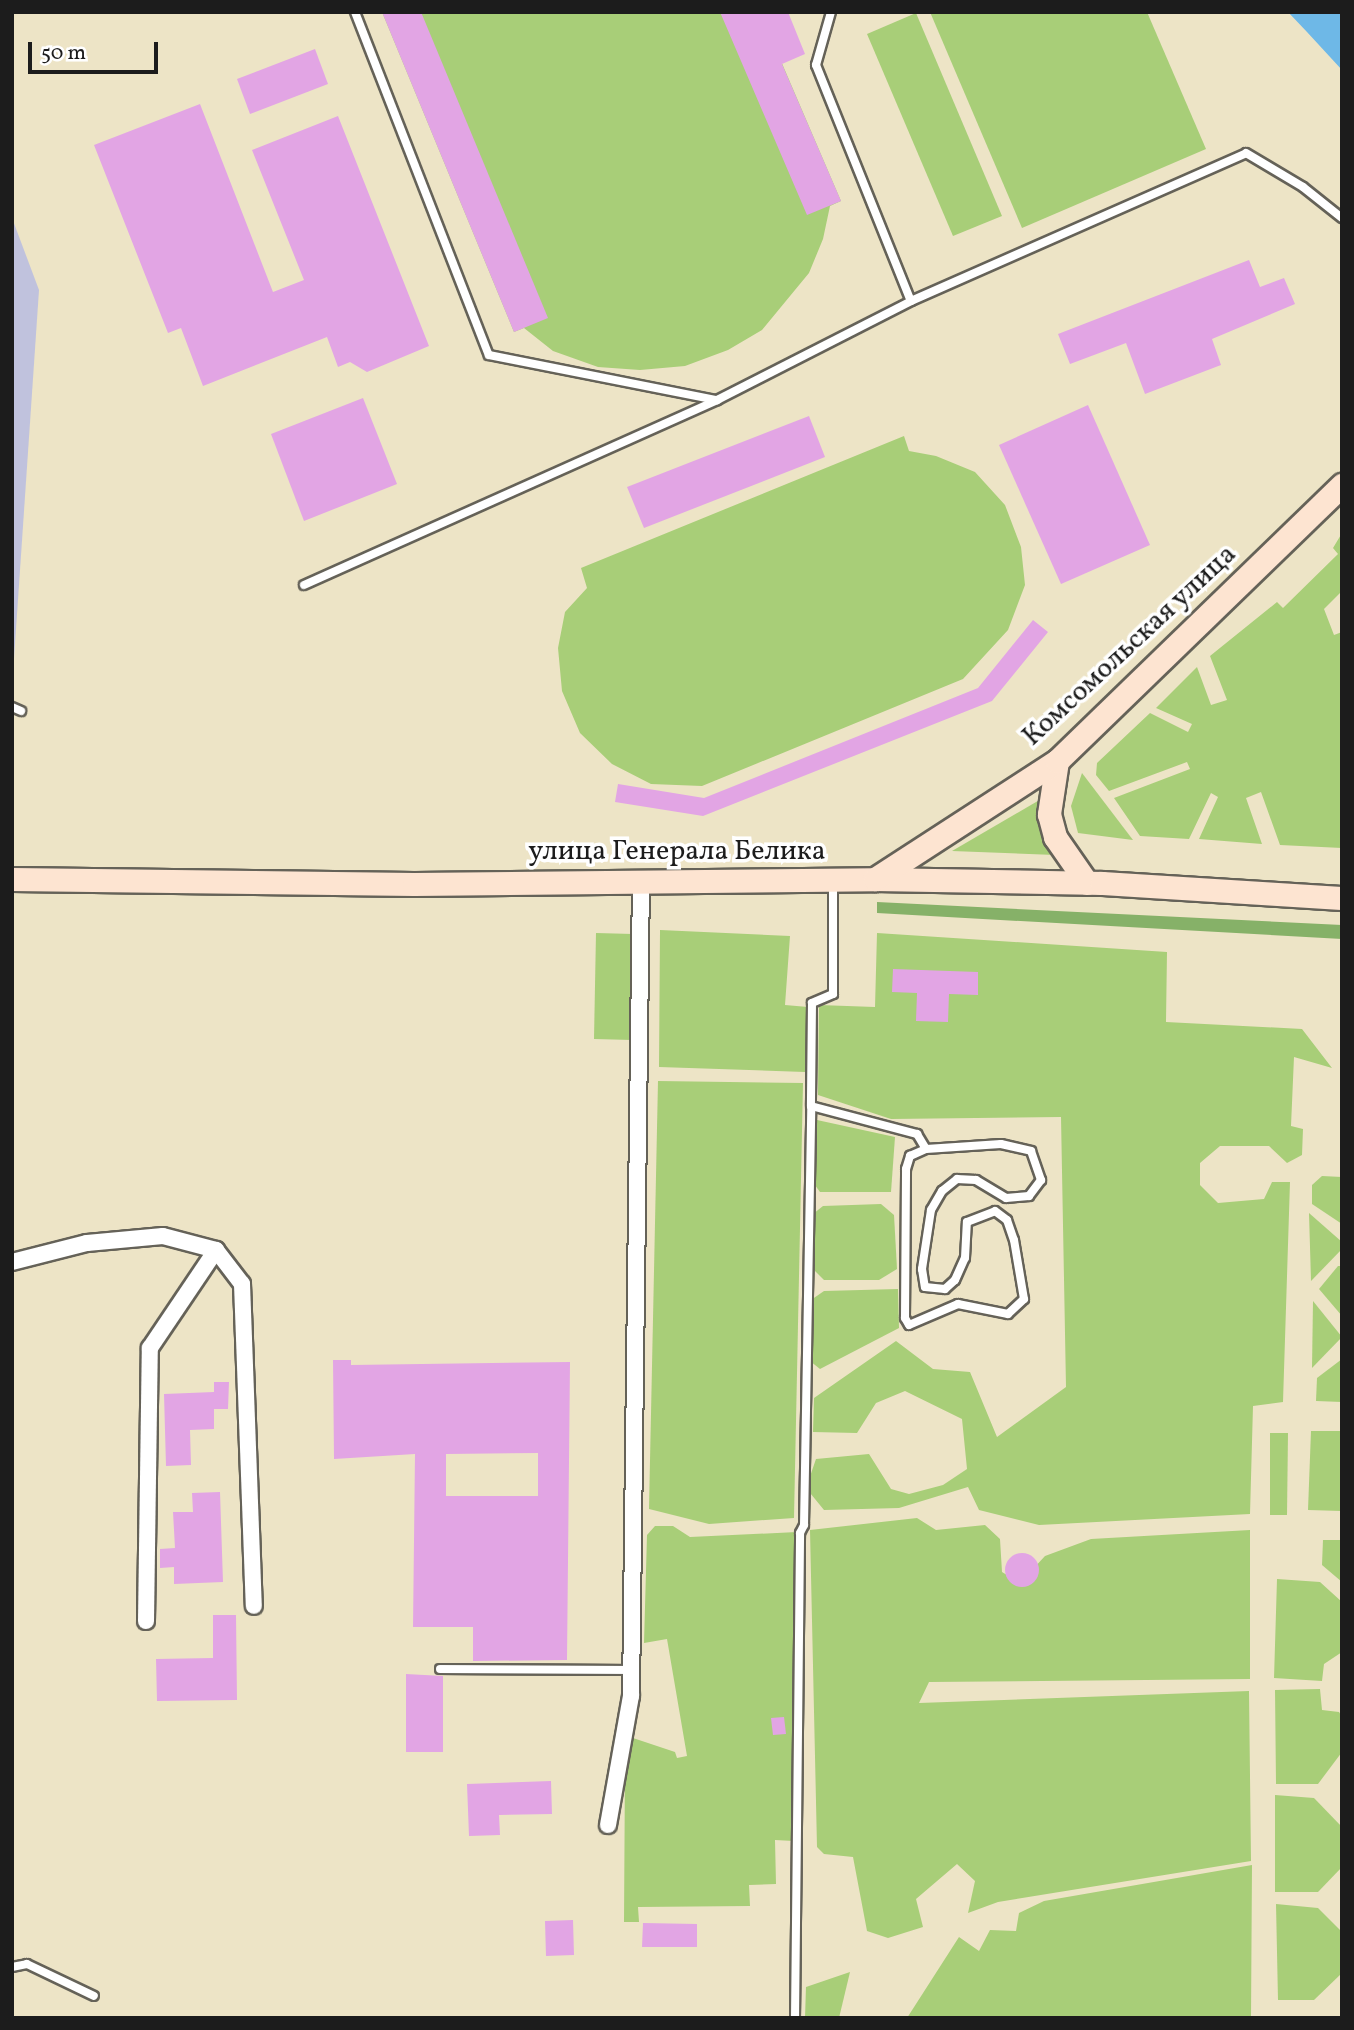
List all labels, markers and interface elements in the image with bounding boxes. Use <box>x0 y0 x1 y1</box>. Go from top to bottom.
scale bar <box>32 28 161 72</box>
text: 50 m <box>41 39 86 68</box>
street label: Комсомольская улица <box>1016 538 1244 754</box>
street label: улица Генерала Белика <box>528 835 826 869</box>

